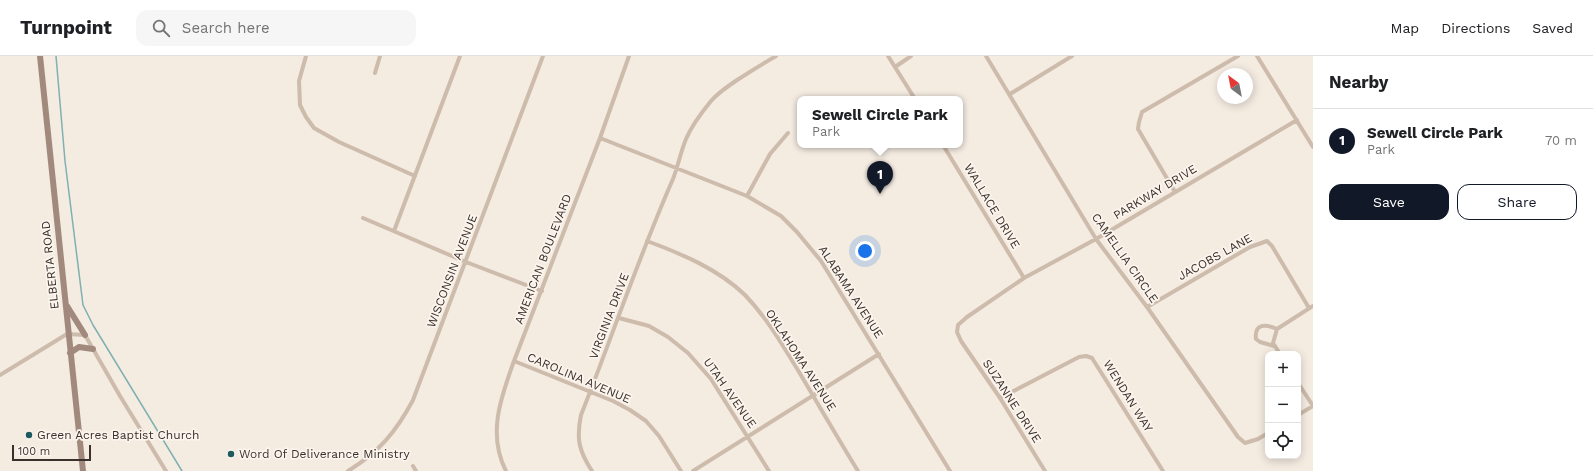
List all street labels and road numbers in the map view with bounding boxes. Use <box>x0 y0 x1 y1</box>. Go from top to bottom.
street label: WALLACE DRIVE <box>961 161 1023 251</box>
street label: PARKWAY DRIVE <box>1111 161 1200 222</box>
street label: AMERICAN BOULEVARD <box>512 192 574 326</box>
street label: CAMELLIA CIRCLE <box>1089 210 1161 306</box>
street label: WISCONSIN AVENUE <box>424 212 480 330</box>
street label: ELBERTA ROAD <box>38 220 62 310</box>
street label: JACOBS LANE <box>1176 231 1255 283</box>
street label: ALABAMA AVENUE <box>816 243 886 341</box>
street label: VIRGINIA DRIVE <box>586 271 632 361</box>
street label: OKLAHOMA AVENUE <box>763 306 839 414</box>
street label: CAROLINA AVENUE <box>525 350 633 406</box>
street label: UTAH AVENUE <box>701 355 760 431</box>
street label: SUZANNE DRIVE <box>980 357 1044 446</box>
street label: WENDAN WAY <box>1100 358 1156 435</box>

